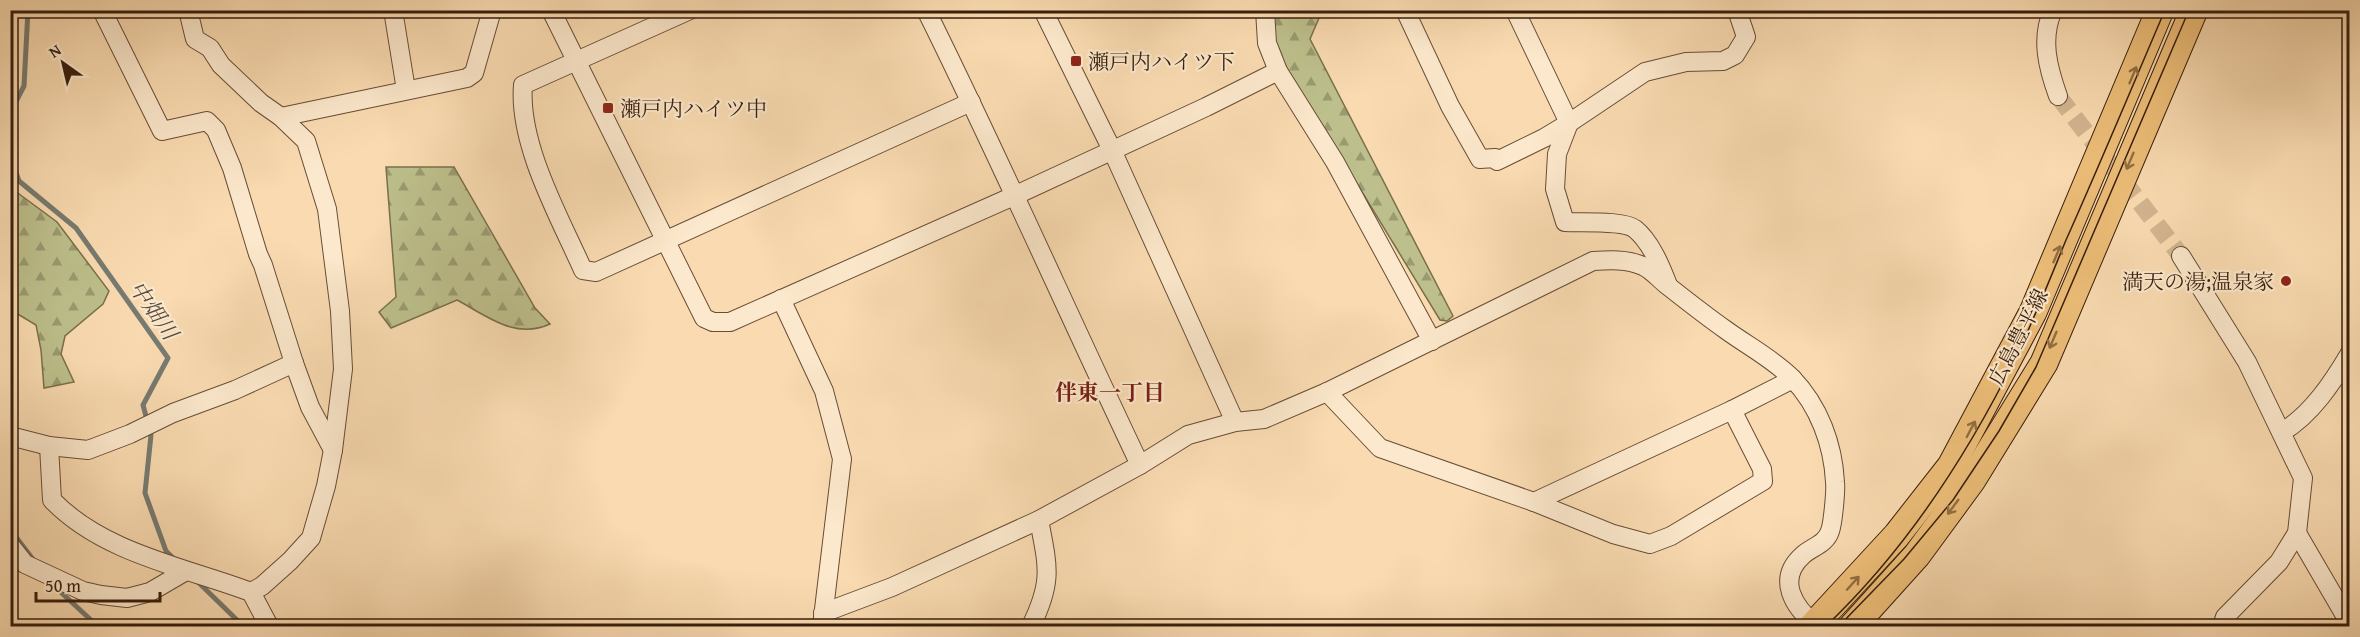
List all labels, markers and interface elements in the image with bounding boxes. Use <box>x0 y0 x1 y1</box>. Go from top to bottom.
north arrow <box>33 33 93 93</box>
text: N <box>43 37 66 64</box>
place label: 瀬戸内ハイツ下 <box>1088 46 1235 77</box>
marker: 瀬戸内ハイツ下 <box>1069 54 1083 68</box>
one-way arrow <box>2127 66 2139 84</box>
place label: 瀬戸内ハイツ中 <box>620 93 767 124</box>
marker: 瀬戸内ハイツ中 <box>601 101 615 115</box>
one-way arrow <box>2124 151 2135 170</box>
one-way arrow <box>2052 246 2063 264</box>
place label: 満天の湯;温泉家 <box>2122 266 2274 297</box>
water label: 中畑川 <box>122 274 187 348</box>
marker: 満天の湯;温泉家 <box>2279 274 2293 288</box>
street label: 広島豊平線 <box>1980 283 2056 391</box>
one-way arrow <box>2047 331 2059 349</box>
district label: 伴東一丁目 <box>1055 376 1165 408</box>
one-way arrow <box>1965 421 1977 438</box>
one-way arrow <box>1946 498 1959 514</box>
scale bar <box>36 565 160 603</box>
text: 50 m <box>45 572 81 599</box>
one-way arrow <box>1846 576 1860 591</box>

